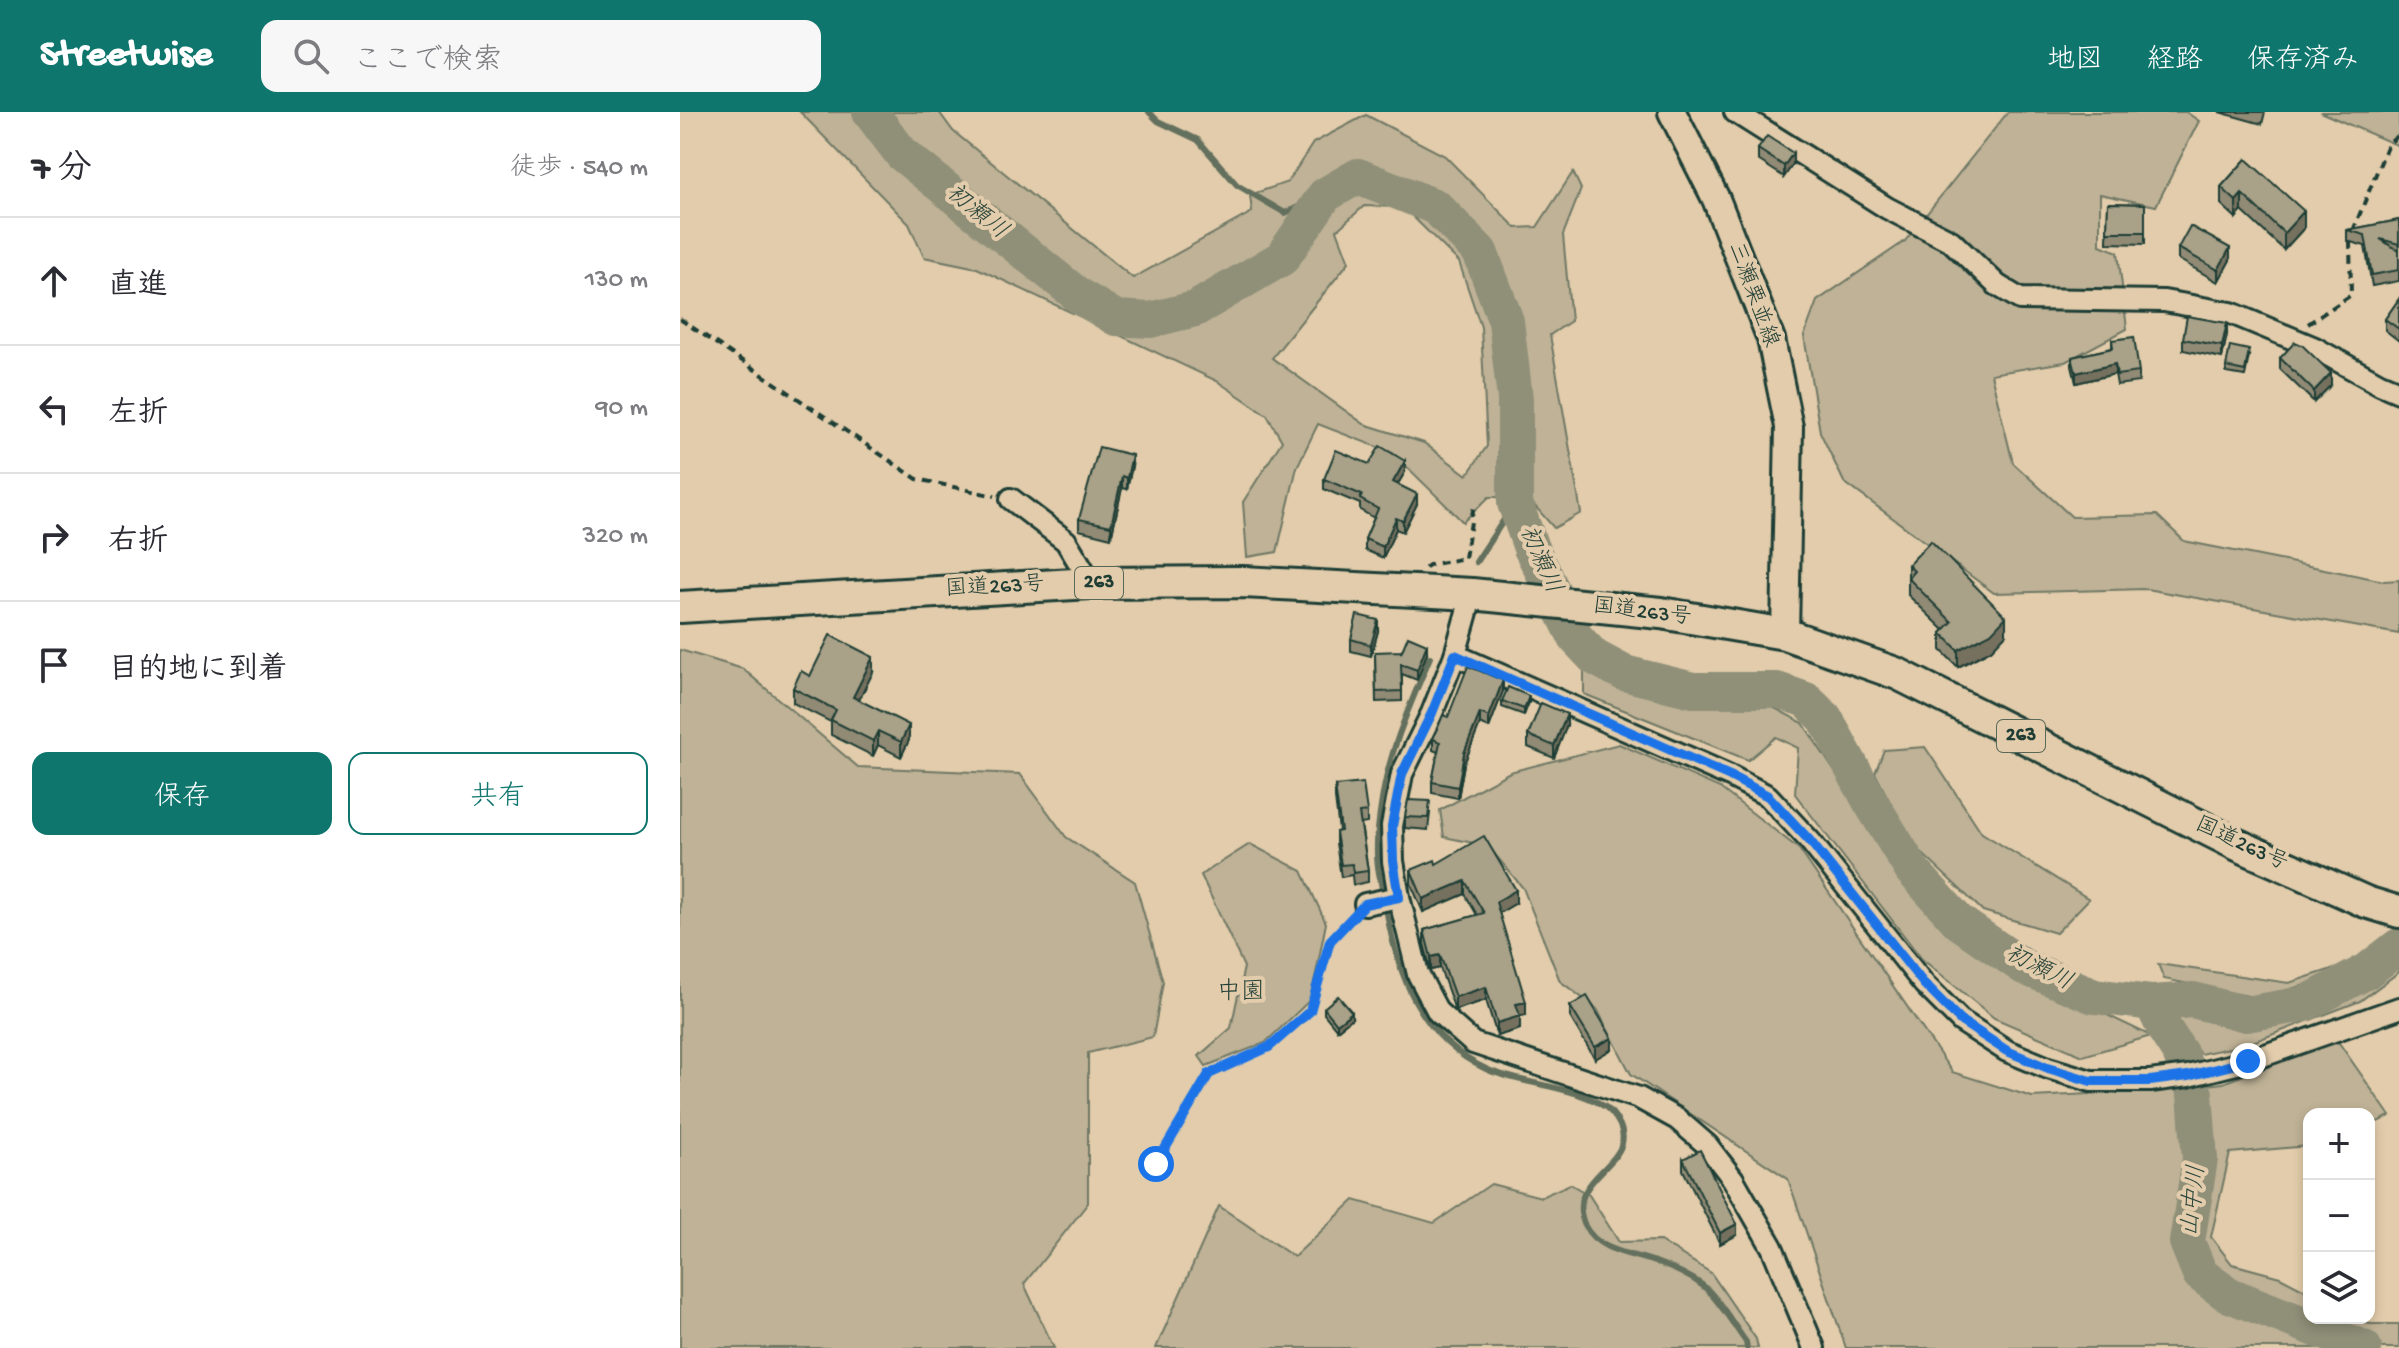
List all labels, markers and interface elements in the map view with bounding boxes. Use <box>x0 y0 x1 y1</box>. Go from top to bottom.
search box <box>261 20 821 92</box>
text: Streetwise <box>40 34 213 78</box>
icon: search <box>289 34 333 78</box>
text: ここで検索 <box>353 45 503 80</box>
text: 地図 <box>2047 45 2103 78</box>
text: 経路 <box>2147 45 2203 78</box>
text: 保存済み <box>2247 45 2359 78</box>
text: 7 分 <box>32 151 92 191</box>
text: 徒歩 · 540 m <box>510 154 648 185</box>
water label: 初瀬川 <box>939 179 1013 247</box>
street label: 三瀬栗並線 <box>1721 239 1784 351</box>
icon: ahead <box>32 259 76 303</box>
text: 130 m <box>585 266 648 297</box>
text: 直進 <box>108 270 168 305</box>
icon: left <box>32 387 76 431</box>
text: 90 m <box>596 394 648 425</box>
text: 左折 <box>108 398 168 433</box>
icon: right <box>32 515 76 559</box>
water label: 初瀬川 <box>1511 521 1567 599</box>
text: 320 m <box>582 522 648 553</box>
text: 右折 <box>108 526 168 561</box>
road number: 263 <box>1075 567 1123 599</box>
street label: 国道263号 <box>945 571 1045 604</box>
street label: 国道263号 <box>1591 593 1693 632</box>
icon: arrive <box>32 643 76 687</box>
text: 目的地に到着 <box>108 654 288 689</box>
road number: 263 <box>1997 720 2045 752</box>
button: 保存 <box>32 752 332 835</box>
button: 共有 <box>348 752 648 835</box>
street label: 国道263号 <box>2190 811 2292 878</box>
water label: 初瀬川 <box>1999 940 2077 998</box>
district label: 中園 <box>1217 978 1265 1008</box>
route end <box>2230 1043 2266 1079</box>
map controls <box>2303 1108 2375 1324</box>
button: + <box>2303 1108 2375 1180</box>
route start <box>1138 1146 1174 1182</box>
water label: 山中川 <box>2176 1164 2213 1238</box>
button: − <box>2303 1180 2375 1252</box>
button: layers <box>2303 1252 2375 1324</box>

